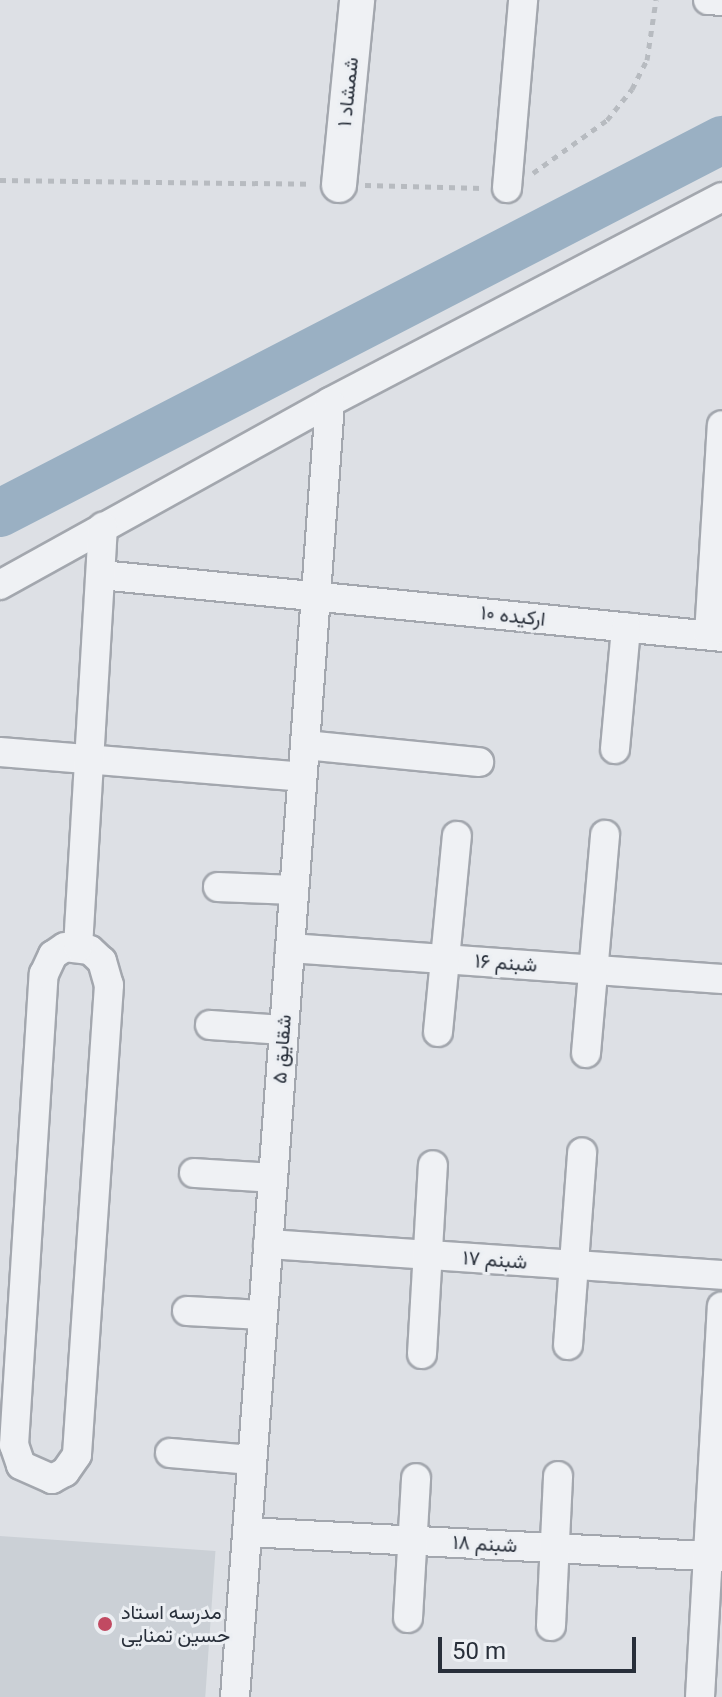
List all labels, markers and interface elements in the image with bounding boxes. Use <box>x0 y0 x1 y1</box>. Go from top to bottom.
street label: شمشاد ۱ <box>332 56 364 128</box>
street label: ارکیده ۱۰ <box>479 601 547 631</box>
street label: شبنم ۱۶ <box>474 949 538 977</box>
street label: شقایق ۵ <box>268 1014 296 1084</box>
street label: شبنم ۱۷ <box>462 1246 528 1274</box>
street label: شبنم ۱۸ <box>452 1530 518 1558</box>
place label: مدرسه استاد حسین تمنایی <box>121 1600 230 1647</box>
marker: مدرسه استاد حسین تمنایی <box>96 1615 114 1633</box>
scale bar <box>442 1621 640 1671</box>
text: 50 m <box>452 1637 506 1665</box>

